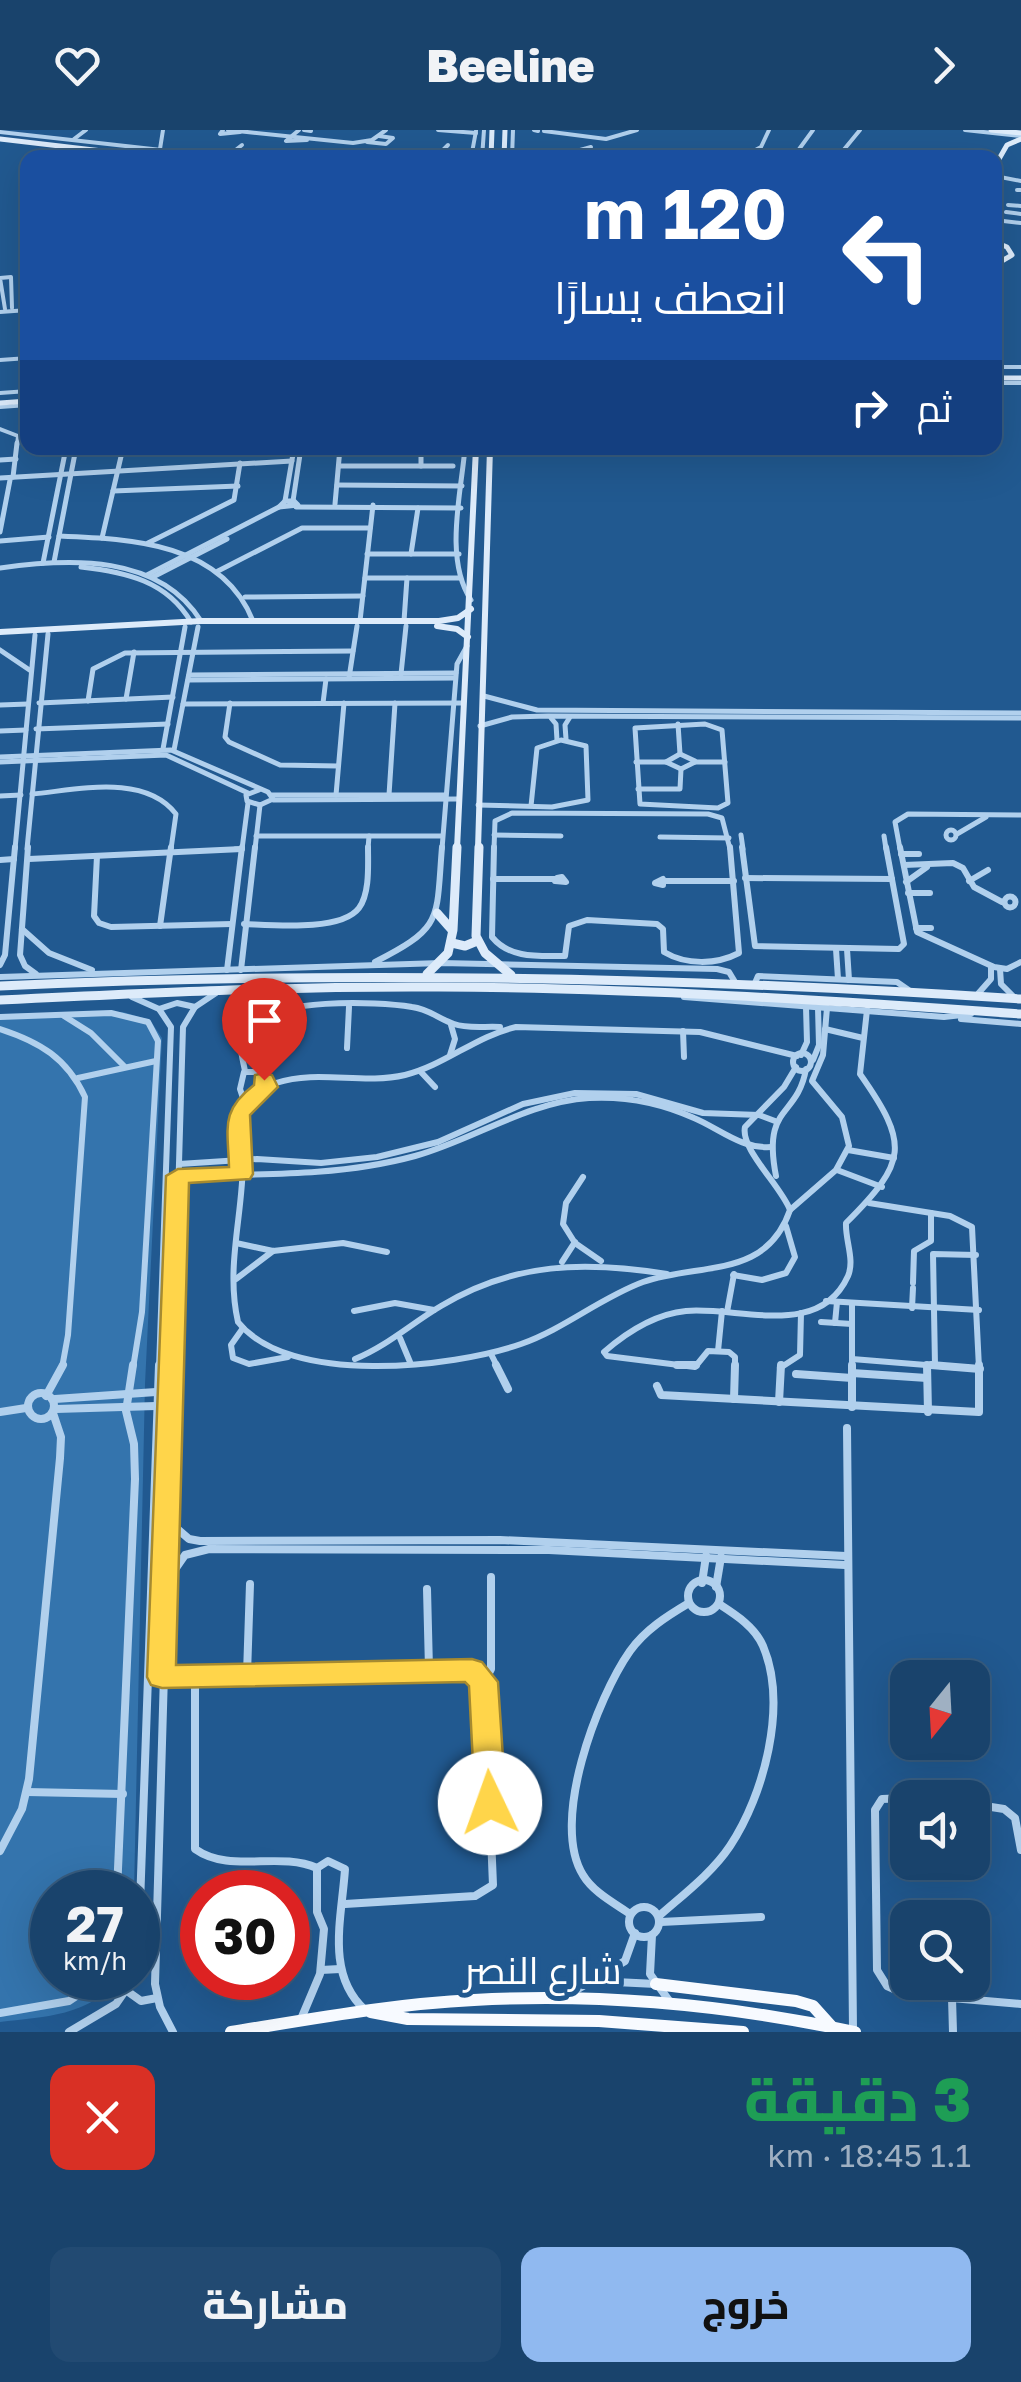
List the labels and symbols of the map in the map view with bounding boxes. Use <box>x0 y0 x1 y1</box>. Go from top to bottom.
pin <box>222 978 307 1081</box>
north arrow <box>890 1660 990 1760</box>
position arrow <box>438 1751 542 1855</box>
speed limit sign: 30 <box>180 1870 310 2000</box>
street label: شارع النصر <box>462 1947 622 1996</box>

